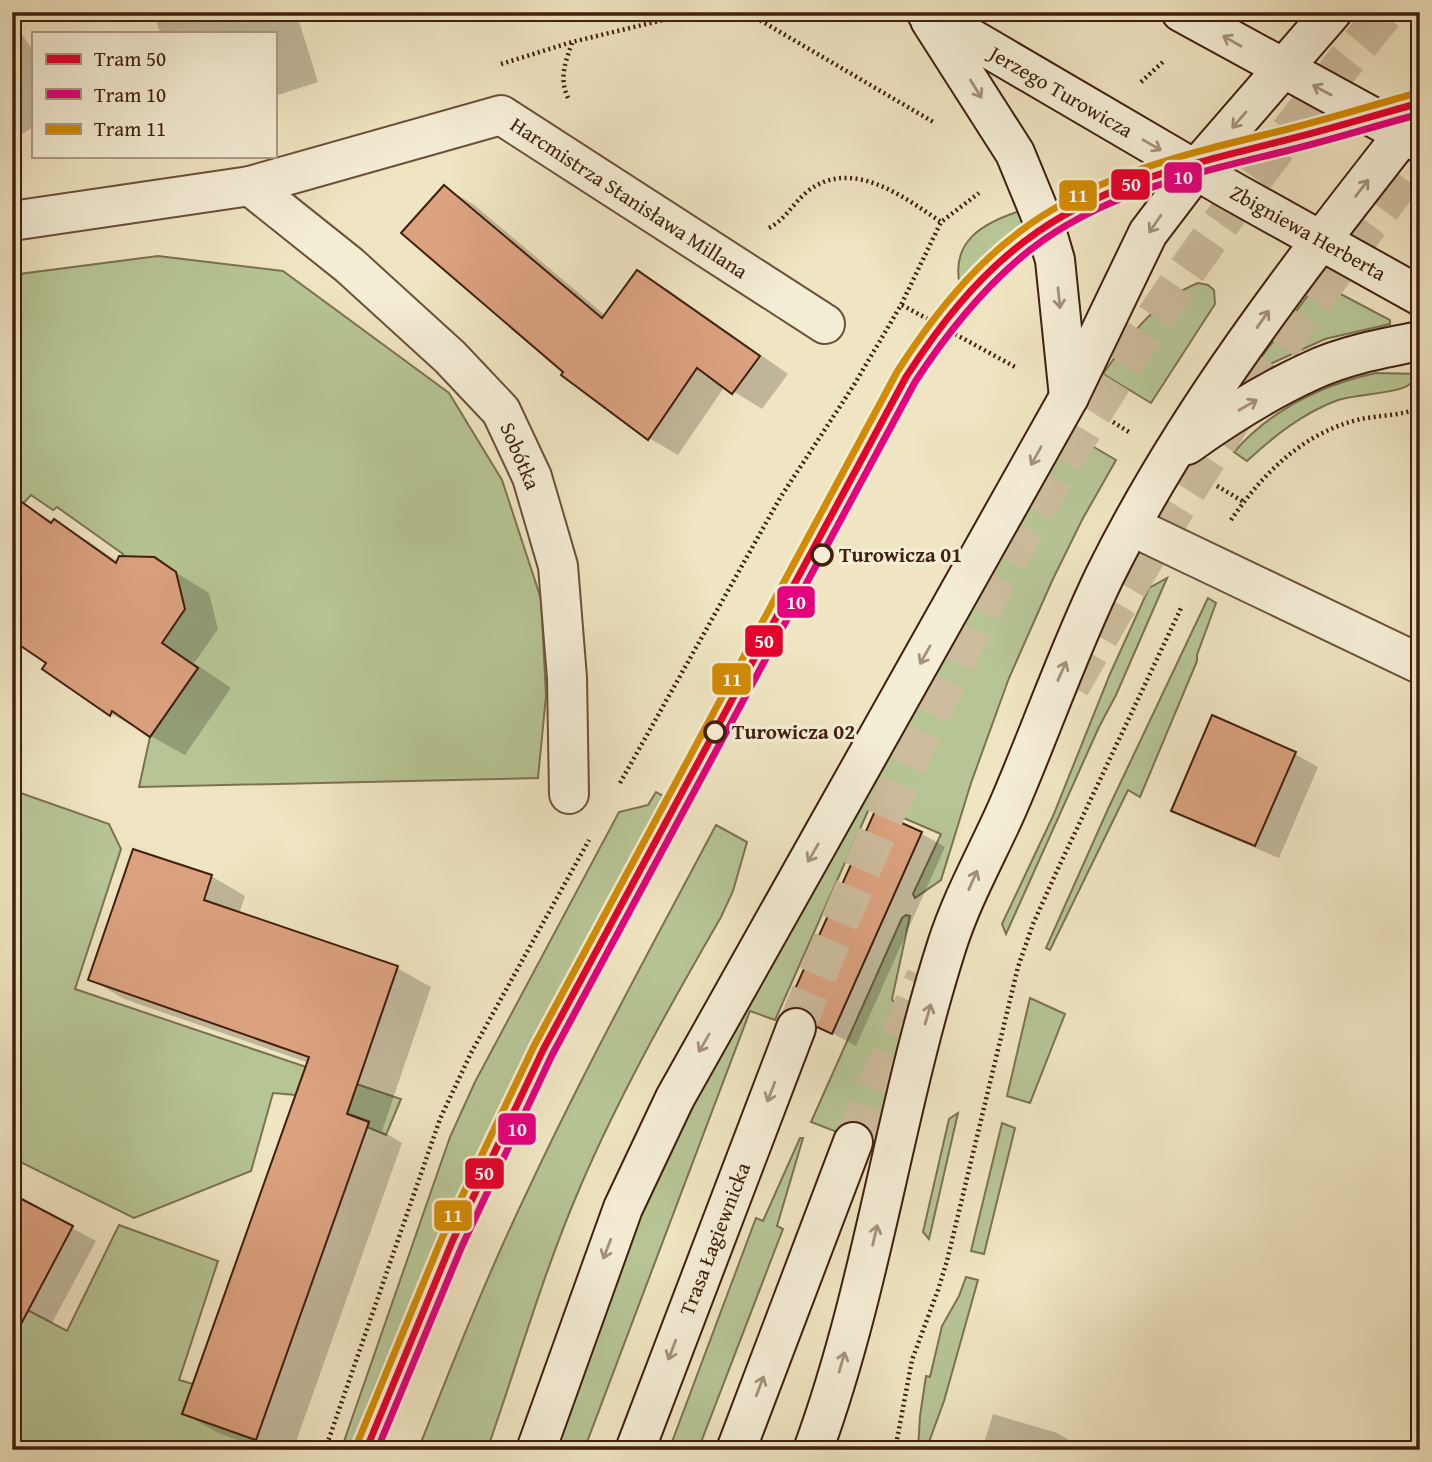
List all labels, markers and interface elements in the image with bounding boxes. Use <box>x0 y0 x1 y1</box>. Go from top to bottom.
legend <box>32 32 276 158</box>
one-way arrow <box>1222 34 1242 48</box>
street label: Jerzego Turowicza <box>981 36 1139 145</box>
text: Tram 50 <box>94 43 166 74</box>
text: Tram 10 <box>94 79 166 110</box>
one-way arrow <box>970 79 984 99</box>
one-way arrow <box>1312 83 1332 97</box>
street label: Harcmistrza Stanisława Millana <box>504 109 754 286</box>
one-way arrow <box>1231 110 1247 128</box>
text: Tram 11 <box>94 113 166 144</box>
one-way arrow <box>1141 138 1161 152</box>
line badge: 10 <box>1163 161 1203 194</box>
text: 10 <box>1173 163 1193 191</box>
line badge: 50 <box>1110 168 1151 201</box>
text: 50 <box>1121 170 1141 198</box>
street label: Zbigniewa Herberta <box>1225 177 1392 288</box>
line badge: 11 <box>1058 179 1098 212</box>
one-way arrow <box>1355 179 1370 197</box>
text: 11 <box>1068 181 1088 209</box>
one-way arrow <box>1148 214 1162 233</box>
one-way arrow <box>1053 286 1066 309</box>
one-way arrow <box>1256 310 1270 329</box>
one-way arrow <box>1237 398 1257 412</box>
street label: Sobótka <box>492 417 549 494</box>
one-way arrow <box>1029 445 1042 466</box>
place label: Turowicza 01 <box>839 539 962 570</box>
marker: Turowicza 01 <box>811 544 833 566</box>
line badge: 10 <box>776 585 816 619</box>
text: 10 <box>786 588 806 616</box>
line badge: 50 <box>744 624 784 658</box>
text: 50 <box>754 627 774 655</box>
one-way arrow <box>917 644 931 664</box>
one-way arrow <box>1056 661 1069 682</box>
line badge: 11 <box>711 662 752 696</box>
text: 11 <box>722 665 742 693</box>
place label: Turowicza 02 <box>732 716 855 747</box>
marker: Turowicza 02 <box>704 721 726 743</box>
one-way arrow <box>806 842 819 863</box>
one-way arrow <box>967 870 980 892</box>
one-way arrow <box>922 1003 935 1025</box>
one-way arrow <box>697 1032 710 1053</box>
one-way arrow <box>764 1081 777 1103</box>
line badge: 10 <box>497 1112 537 1146</box>
text: 10 <box>507 1115 527 1143</box>
line badge: 50 <box>464 1157 505 1190</box>
street label: Trasa Łagiewnicka <box>671 1158 758 1320</box>
text: 50 <box>474 1159 494 1187</box>
line badge: 11 <box>433 1199 473 1232</box>
text: 11 <box>443 1201 463 1229</box>
one-way arrow <box>868 1224 882 1247</box>
one-way arrow <box>600 1237 613 1259</box>
one-way arrow <box>665 1339 678 1361</box>
one-way arrow <box>837 1351 850 1373</box>
one-way arrow <box>755 1376 768 1397</box>

